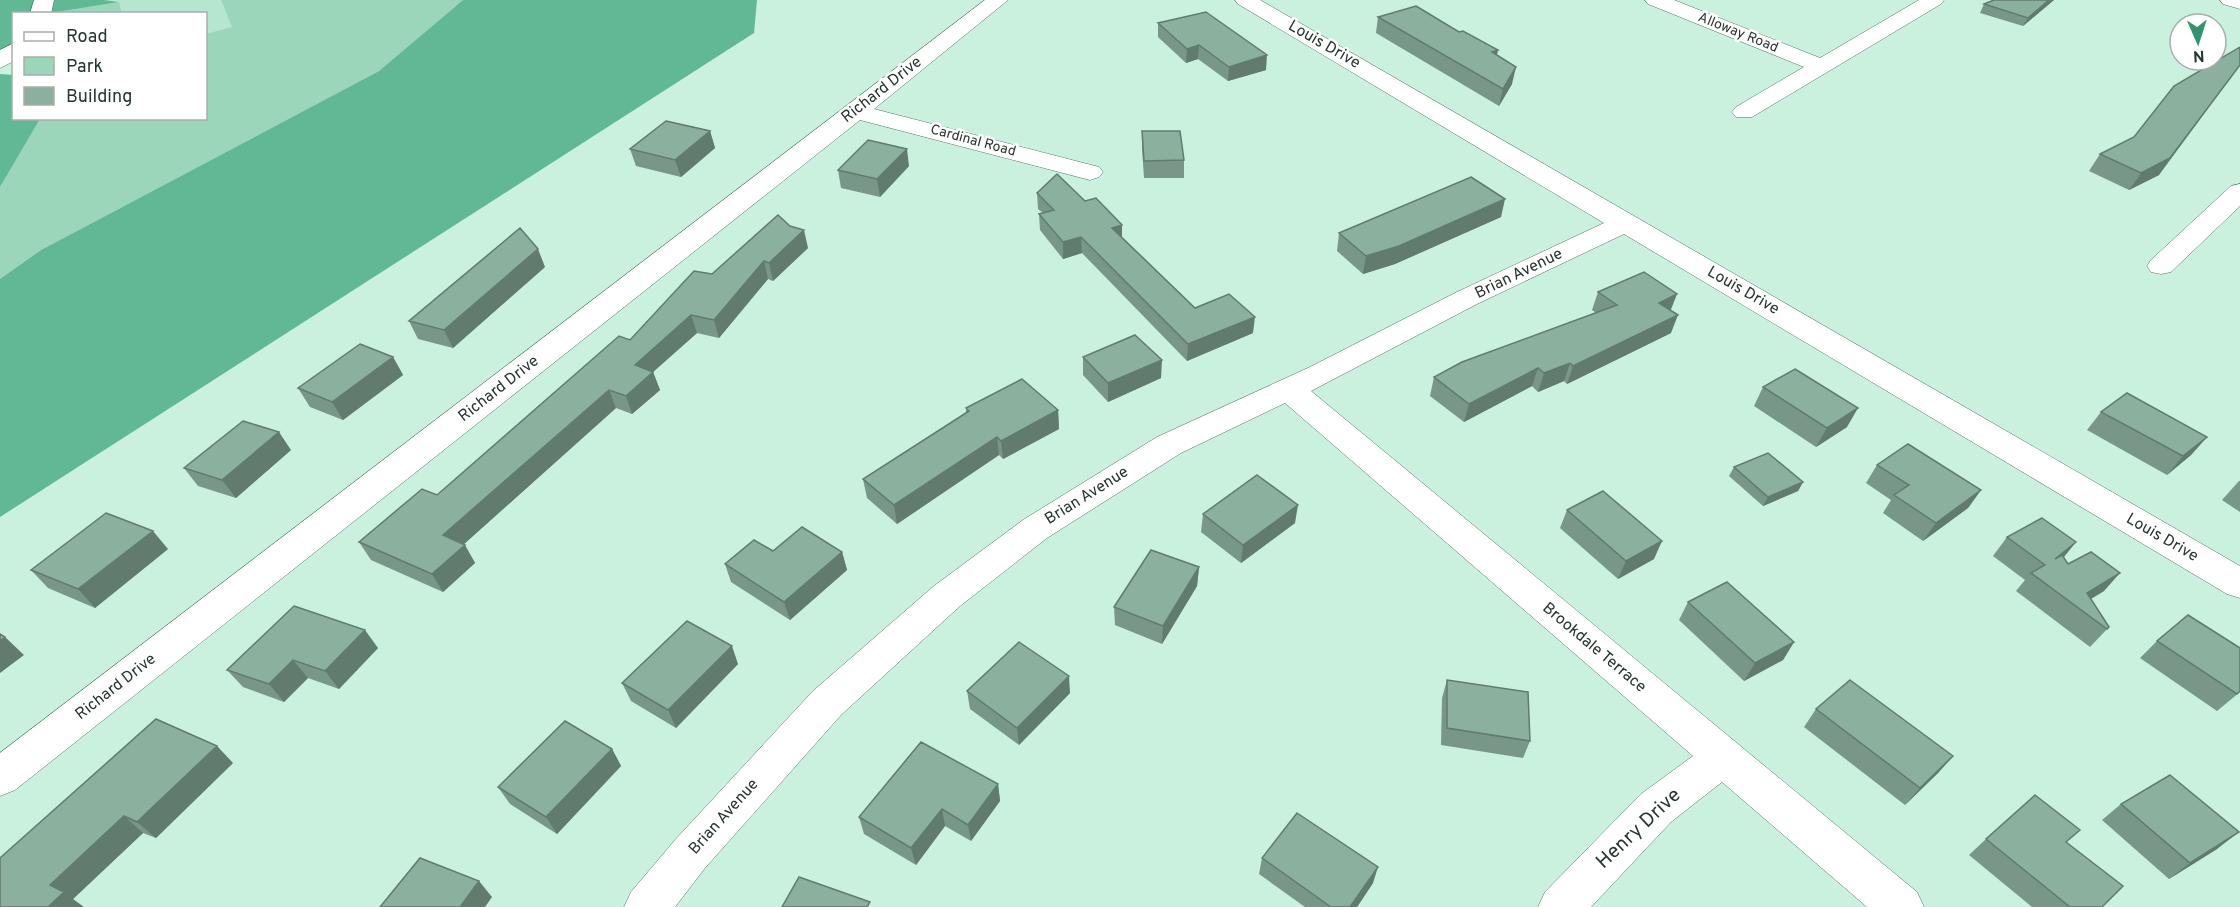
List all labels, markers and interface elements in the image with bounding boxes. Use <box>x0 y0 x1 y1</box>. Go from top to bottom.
street label: Alloway Road <box>1695 9 1781 57</box>
legend <box>12 12 207 120</box>
north arrow <box>2168 12 2228 72</box>
street label: Louis Drive <box>1284 16 1364 74</box>
text: Road <box>66 26 108 49</box>
text: N <box>2192 45 2205 65</box>
street label: Richard Drive <box>838 52 926 128</box>
text: Park <box>66 56 103 79</box>
text: Building <box>66 86 132 109</box>
street label: Cardinal Road <box>928 121 1018 161</box>
street label: Brian Avenue <box>1472 244 1566 304</box>
street label: Louis Drive <box>1703 262 1783 320</box>
street label: Richard Drive <box>455 351 543 427</box>
street label: Brian Avenue <box>1041 462 1133 530</box>
street label: Louis Drive <box>2122 509 2202 567</box>
street label: Brookdale Terrace <box>1538 599 1650 697</box>
street label: Richard Drive <box>72 649 160 725</box>
street label: Brian Avenue <box>685 775 763 859</box>
street label: Henry Drive <box>1591 783 1687 875</box>

